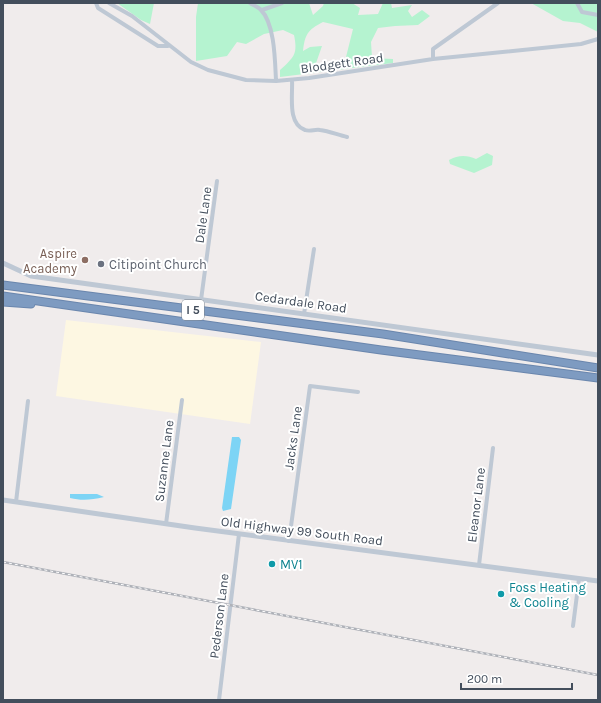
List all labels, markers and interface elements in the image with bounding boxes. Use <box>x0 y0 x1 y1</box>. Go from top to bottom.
street label: Blodgett Road <box>300 50 384 76</box>
street label: Dale Lane <box>192 185 214 244</box>
place label: Aspire Academy <box>23 246 77 276</box>
marker: Aspire Academy <box>80 255 90 265</box>
place label: Citipoint Church <box>109 257 207 272</box>
marker: Citipoint Church <box>96 259 106 269</box>
street label: Cedardale Road <box>254 288 348 316</box>
road number: I 5 <box>182 300 204 320</box>
street label: Jacks Lane <box>281 405 305 471</box>
street label: Suzanne Lane <box>152 419 176 503</box>
street label: Eleanor Lane <box>464 466 488 543</box>
street label: Old Highway 99 South Road <box>220 514 384 548</box>
place label: MV1 <box>280 557 303 572</box>
marker: MV1 <box>267 559 277 569</box>
street label: Pederson Lane <box>206 572 232 659</box>
place label: Foss Heating & Cooling <box>509 580 586 610</box>
marker: Foss Heating & Cooling <box>496 589 506 599</box>
scale bar <box>461 665 572 691</box>
text: 200 m <box>467 672 502 686</box>

